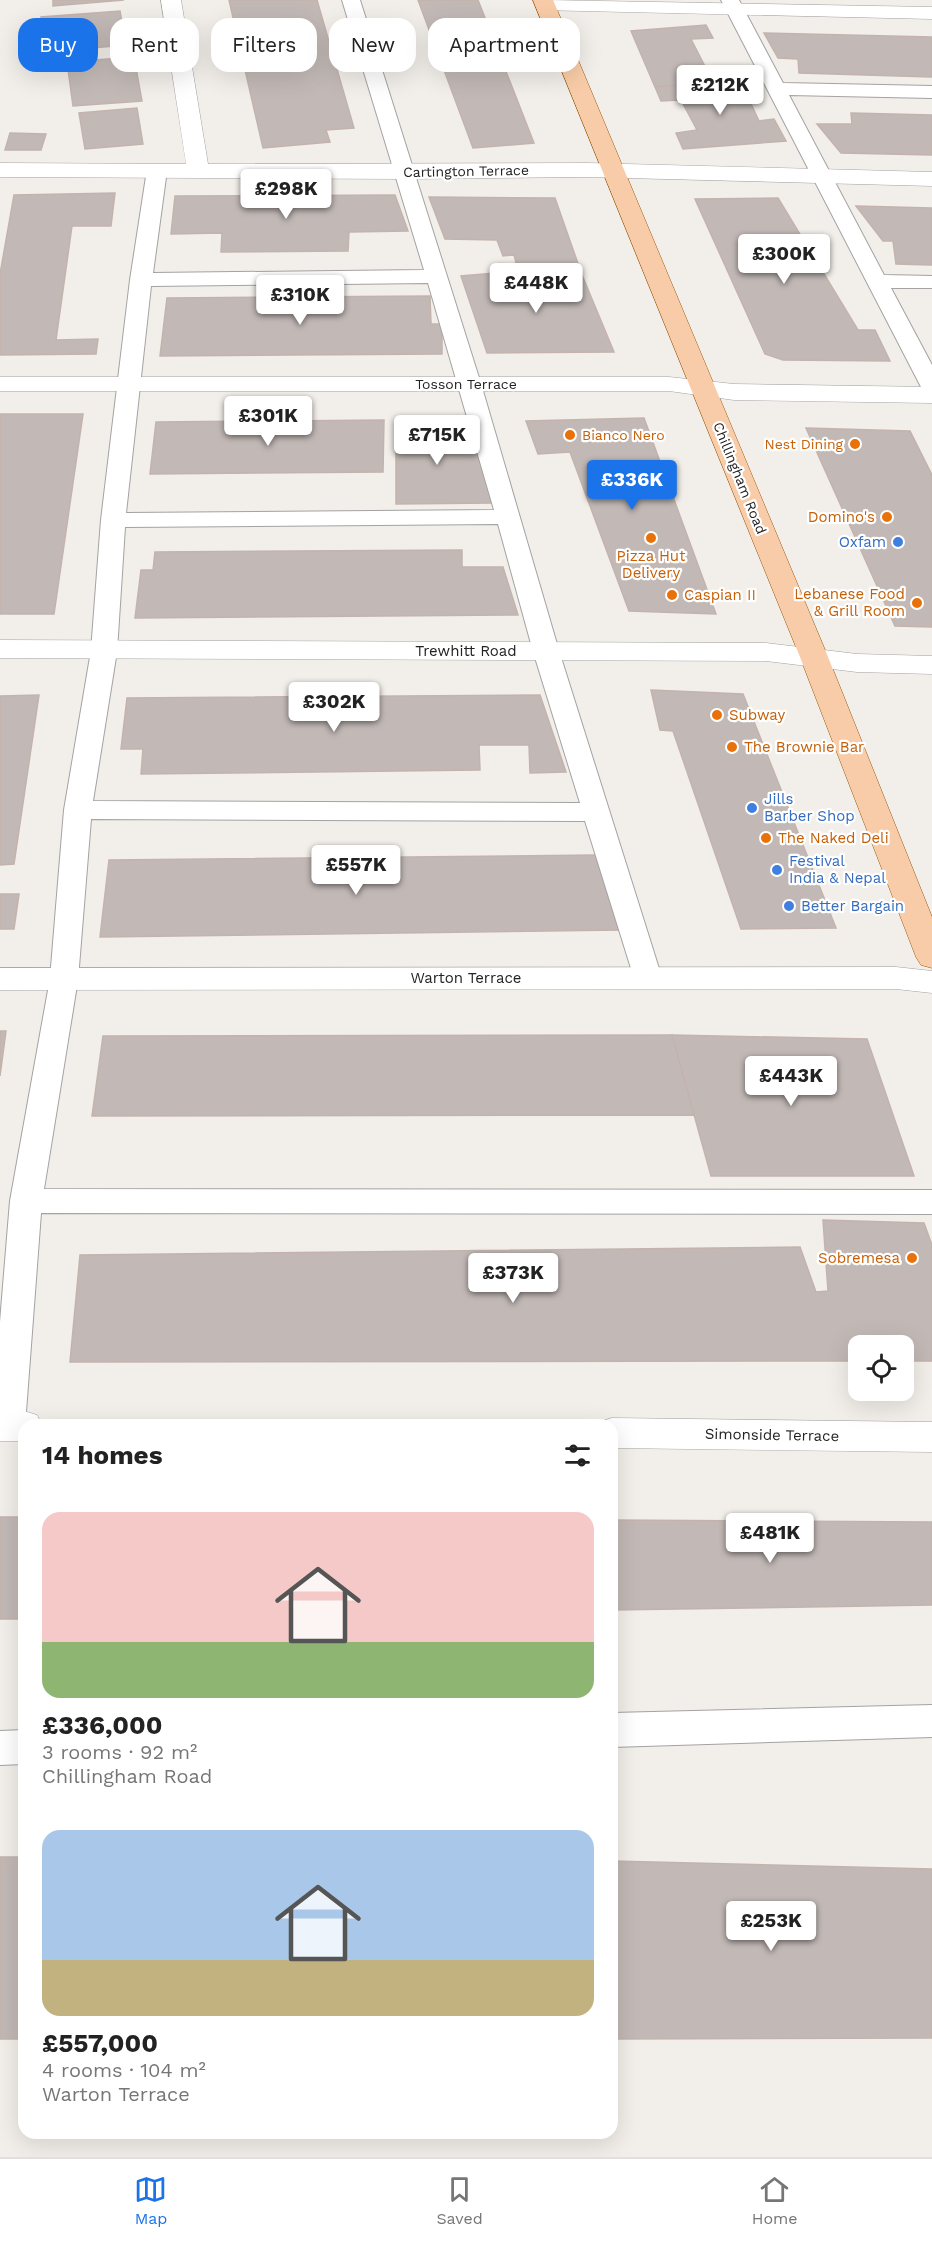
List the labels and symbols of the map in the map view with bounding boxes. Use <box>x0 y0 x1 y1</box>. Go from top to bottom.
pin: £212K <box>678 65 762 116</box>
street label: Cartington Terrace <box>403 162 529 180</box>
pin: £298K <box>244 169 328 220</box>
pin: £300K <box>742 234 826 285</box>
pin: £448K <box>494 263 578 314</box>
pin: £310K <box>258 275 342 326</box>
street label: Tosson Terrace <box>415 376 517 392</box>
pin: £301K <box>226 396 310 447</box>
pin: £715K <box>395 415 479 466</box>
street label: Chillingham Road <box>710 420 770 536</box>
place label: Bianco Nero <box>582 427 665 443</box>
marker: Bianco Nero <box>563 428 577 442</box>
place label: Nest Dining <box>764 436 844 452</box>
marker: Nest Dining <box>848 437 862 451</box>
pin: £336K <box>590 460 674 511</box>
place label: Domino's <box>808 508 875 526</box>
marker: Domino's <box>880 510 894 524</box>
marker: Pizza Hut Delivery <box>644 531 658 545</box>
place label: Oxfam <box>839 533 886 551</box>
marker: Oxfam <box>891 535 905 549</box>
place label: Pizza Hut Delivery <box>617 547 686 582</box>
place label: Lebanese Food & Grill Room <box>794 585 905 620</box>
place label: Caspian II <box>684 586 756 604</box>
marker: Caspian II <box>665 588 679 602</box>
marker: Lebanese Food & Grill Room <box>910 596 924 610</box>
street label: Trewhitt Road <box>415 642 517 660</box>
pin: £302K <box>292 682 376 733</box>
place label: Subway <box>729 706 785 724</box>
marker: Subway <box>710 708 724 722</box>
place label: The Brownie Bar <box>744 738 864 756</box>
marker: The Brownie Bar <box>725 740 739 754</box>
place label: Jills Barber Shop <box>764 790 855 825</box>
marker: Jills Barber Shop <box>745 801 759 815</box>
place label: The Naked Deli <box>778 829 889 847</box>
marker: The Naked Deli <box>759 831 773 845</box>
pin: £557K <box>314 845 398 896</box>
place label: Festival India & Nepal <box>789 852 886 887</box>
marker: Festival India & Nepal <box>770 863 784 877</box>
place label: Better Bargain <box>801 897 904 915</box>
marker: Better Bargain <box>782 899 796 913</box>
street label: Warton Terrace <box>411 969 521 987</box>
pin: £443K <box>749 1056 833 1107</box>
place label: Sobremesa <box>818 1249 901 1267</box>
marker: Sobremesa <box>905 1251 919 1265</box>
pin: £373K <box>471 1253 555 1304</box>
street label: Simonside Terrace <box>705 1425 839 1445</box>
pin: £481K <box>728 1513 812 1564</box>
pin: £253K <box>729 1901 813 1952</box>

